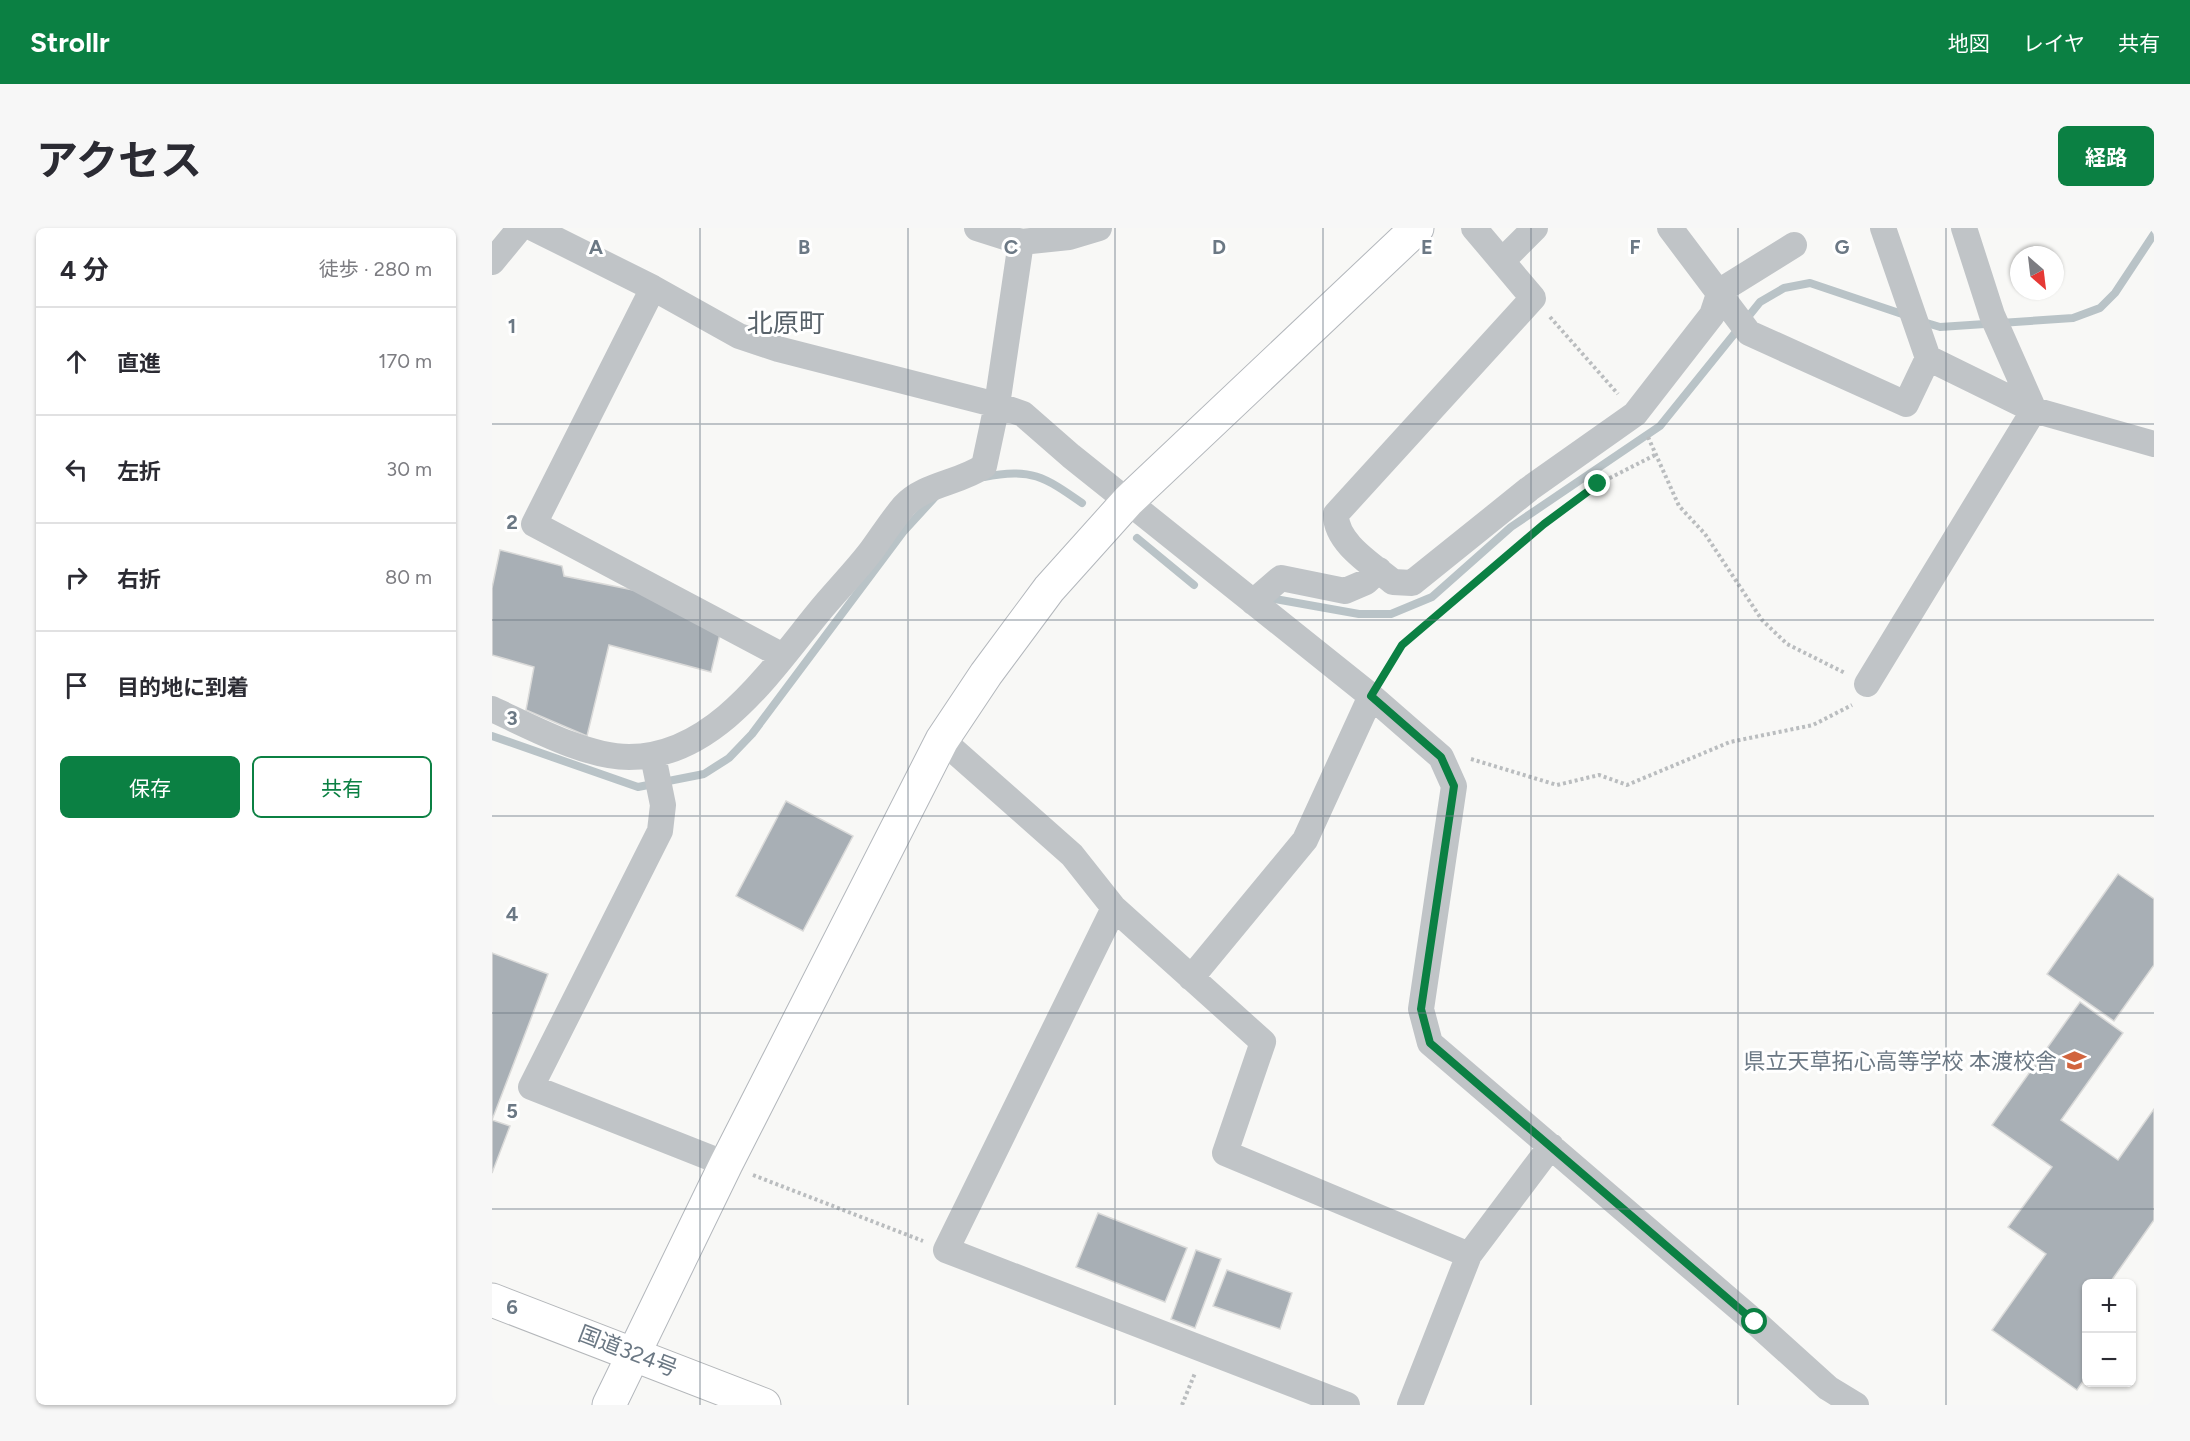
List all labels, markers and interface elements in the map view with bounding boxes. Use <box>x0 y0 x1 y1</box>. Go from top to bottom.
text: Strollr <box>30 25 110 59</box>
text: 地図 <box>1948 31 1990 56</box>
text: レイヤ <box>2023 31 2085 56</box>
text: 共有 <box>2118 31 2160 56</box>
button: 経路 <box>2058 126 2154 186</box>
text: アクセス <box>36 135 202 186</box>
text: A <box>589 235 604 259</box>
text: B <box>798 235 810 259</box>
text: C <box>1004 235 1018 259</box>
text: D <box>1212 235 1226 259</box>
text: E <box>1421 235 1433 259</box>
text: F <box>1629 235 1641 259</box>
text: G <box>1835 235 1850 259</box>
north arrow <box>2010 246 2064 300</box>
text: 4 分 <box>60 254 109 286</box>
text: 徒歩 · 280 m <box>319 257 432 281</box>
district label: 北原町 <box>747 307 825 339</box>
text: 1 <box>508 314 516 338</box>
icon: ahead <box>60 345 93 378</box>
text: 170 m <box>378 349 432 373</box>
text: 直進 <box>117 350 161 377</box>
icon: left <box>60 453 93 486</box>
text: 30 m <box>386 457 432 481</box>
text: 左折 <box>117 458 161 485</box>
route end <box>1584 470 1610 496</box>
text: 2 <box>506 510 518 534</box>
icon: right <box>60 561 93 594</box>
text: 80 m <box>385 565 432 589</box>
text: 右折 <box>117 566 161 593</box>
icon: arrive <box>60 669 93 702</box>
text: 目的地に到着 <box>117 674 249 701</box>
text: 3 <box>506 706 518 730</box>
button: 保存 <box>60 756 240 818</box>
button: 共有 <box>252 756 432 818</box>
text: 4 <box>506 902 519 926</box>
place label: 県立天草拓心高等学校 本渡校舎 <box>1744 1048 2057 1075</box>
school or university icon: 県立天草拓心高等学校 本渡校舎 <box>2062 1048 2088 1074</box>
text: 5 <box>506 1099 518 1123</box>
map controls <box>2082 1279 2136 1387</box>
button: + <box>2082 1279 2136 1333</box>
text: 6 <box>506 1295 518 1319</box>
route start <box>1741 1308 1767 1334</box>
street label: 国道324号 <box>575 1320 681 1382</box>
button: − <box>2082 1333 2136 1387</box>

